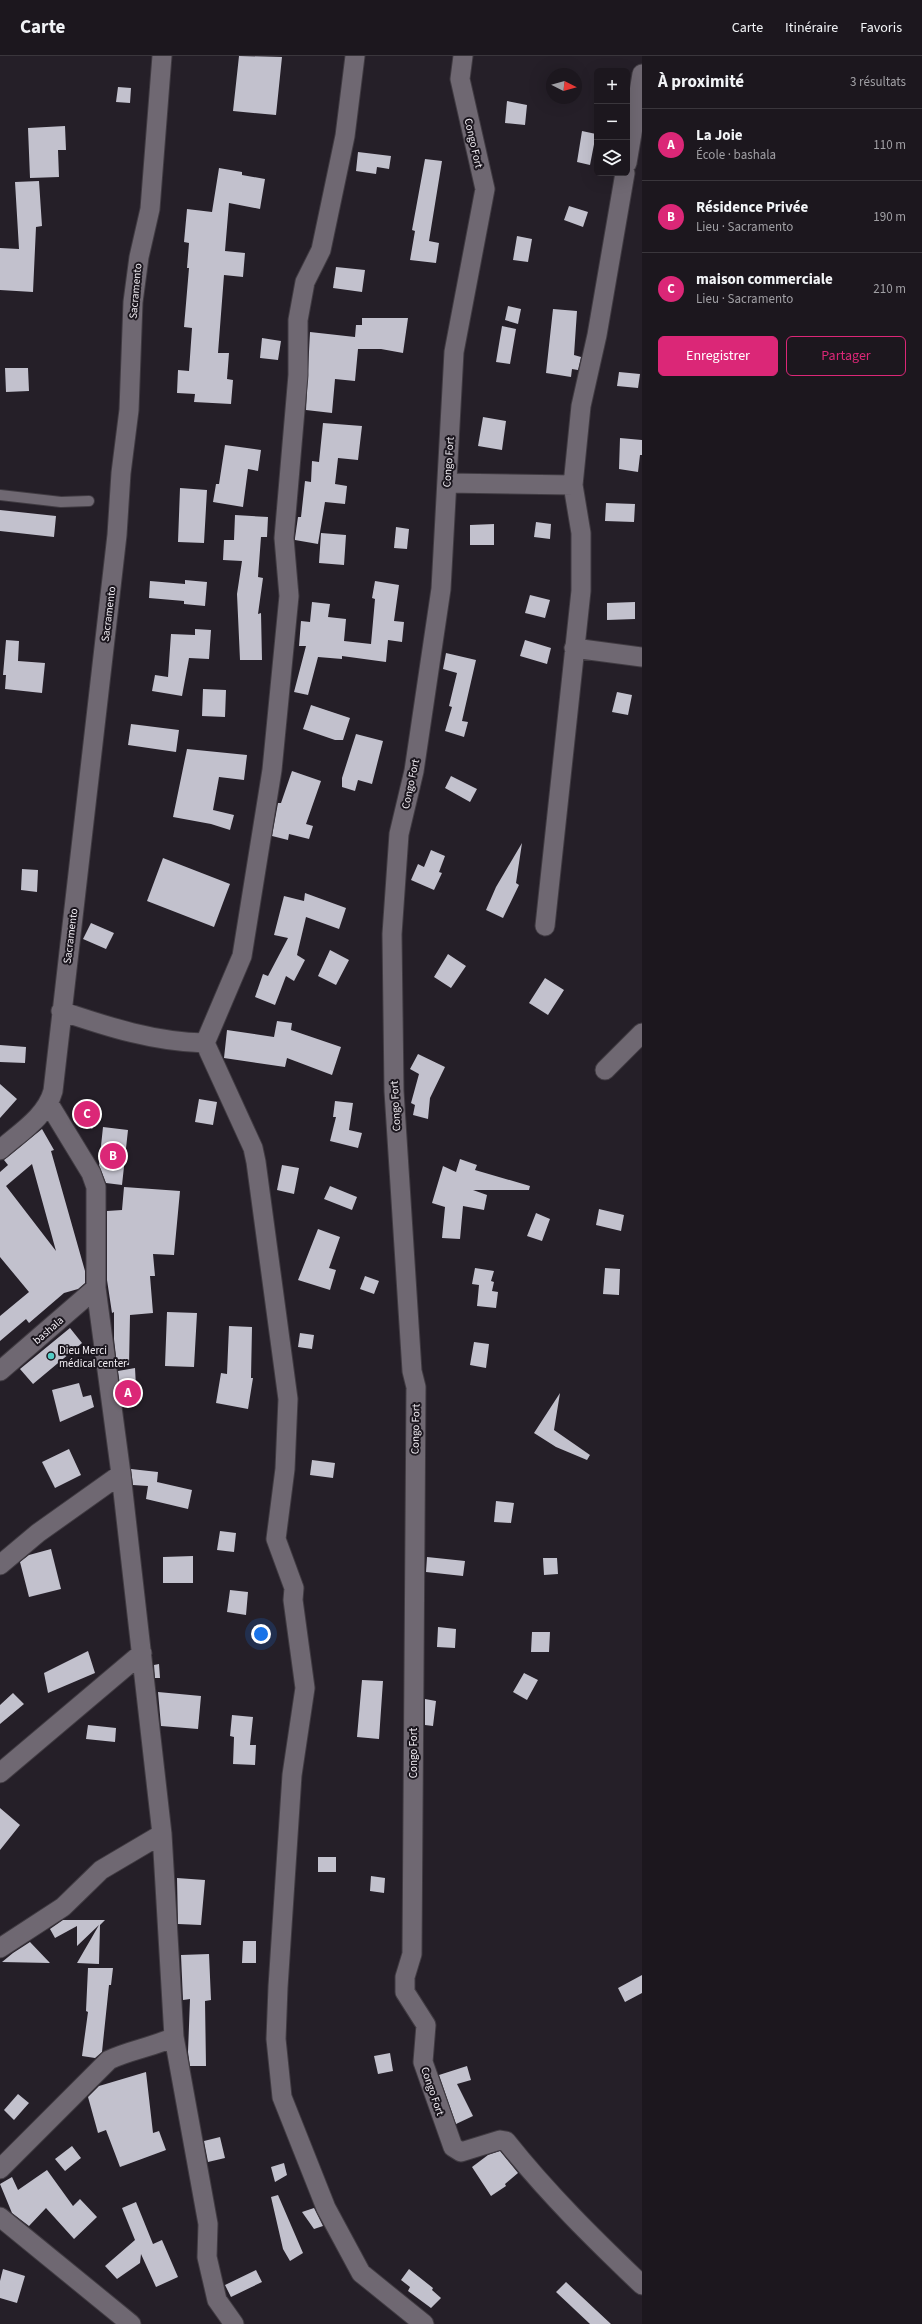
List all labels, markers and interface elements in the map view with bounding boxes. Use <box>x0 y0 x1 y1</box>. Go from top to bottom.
text: Carte <box>20 14 65 41</box>
text: Carte <box>732 18 763 38</box>
text: Itinéraire <box>785 18 838 38</box>
text: Favoris <box>860 18 902 38</box>
north arrow <box>546 68 582 104</box>
map controls <box>594 68 630 176</box>
button: + <box>594 68 630 104</box>
text: À proximité <box>658 70 744 94</box>
text: 3 résultats <box>850 73 906 91</box>
button: − <box>594 104 630 140</box>
street label: Congo Fort <box>461 117 487 170</box>
text: La Joie <box>696 125 743 146</box>
text: A <box>667 136 675 154</box>
text: 110 m <box>873 136 906 154</box>
button: layers <box>594 140 630 176</box>
text: École · bashala <box>696 146 776 164</box>
text: Résidence Privée <box>696 197 808 218</box>
text: B <box>667 208 675 226</box>
text: 190 m <box>873 208 906 226</box>
text: Lieu · Sacramento <box>696 218 793 236</box>
street label: Sacramento <box>126 263 145 319</box>
text: maison commerciale <box>696 269 833 290</box>
text: C <box>667 280 675 298</box>
text: 210 m <box>873 280 906 298</box>
text: Lieu · Sacramento <box>696 290 793 308</box>
button: Enregistrer <box>658 336 778 376</box>
button: Partager <box>786 336 906 376</box>
street label: Congo Fort <box>439 436 458 488</box>
street label: Sacramento <box>98 585 119 643</box>
street label: Congo Fort <box>398 758 423 810</box>
street label: Sacramento <box>60 907 81 965</box>
street label: Congo Fort <box>387 1080 404 1132</box>
pin: C <box>74 1099 100 1129</box>
pin: B <box>100 1141 126 1171</box>
street label: bashala <box>30 1313 67 1348</box>
place label: Dieu Merci médical center <box>59 1343 127 1371</box>
marker: Dieu Merci médical center <box>46 1351 56 1361</box>
pin: A <box>115 1378 141 1408</box>
street label: Congo Fort <box>408 1403 423 1454</box>
your location <box>251 1624 271 1644</box>
street label: Congo Fort <box>406 1727 421 1778</box>
street label: Congo Fort <box>417 2065 448 2118</box>

